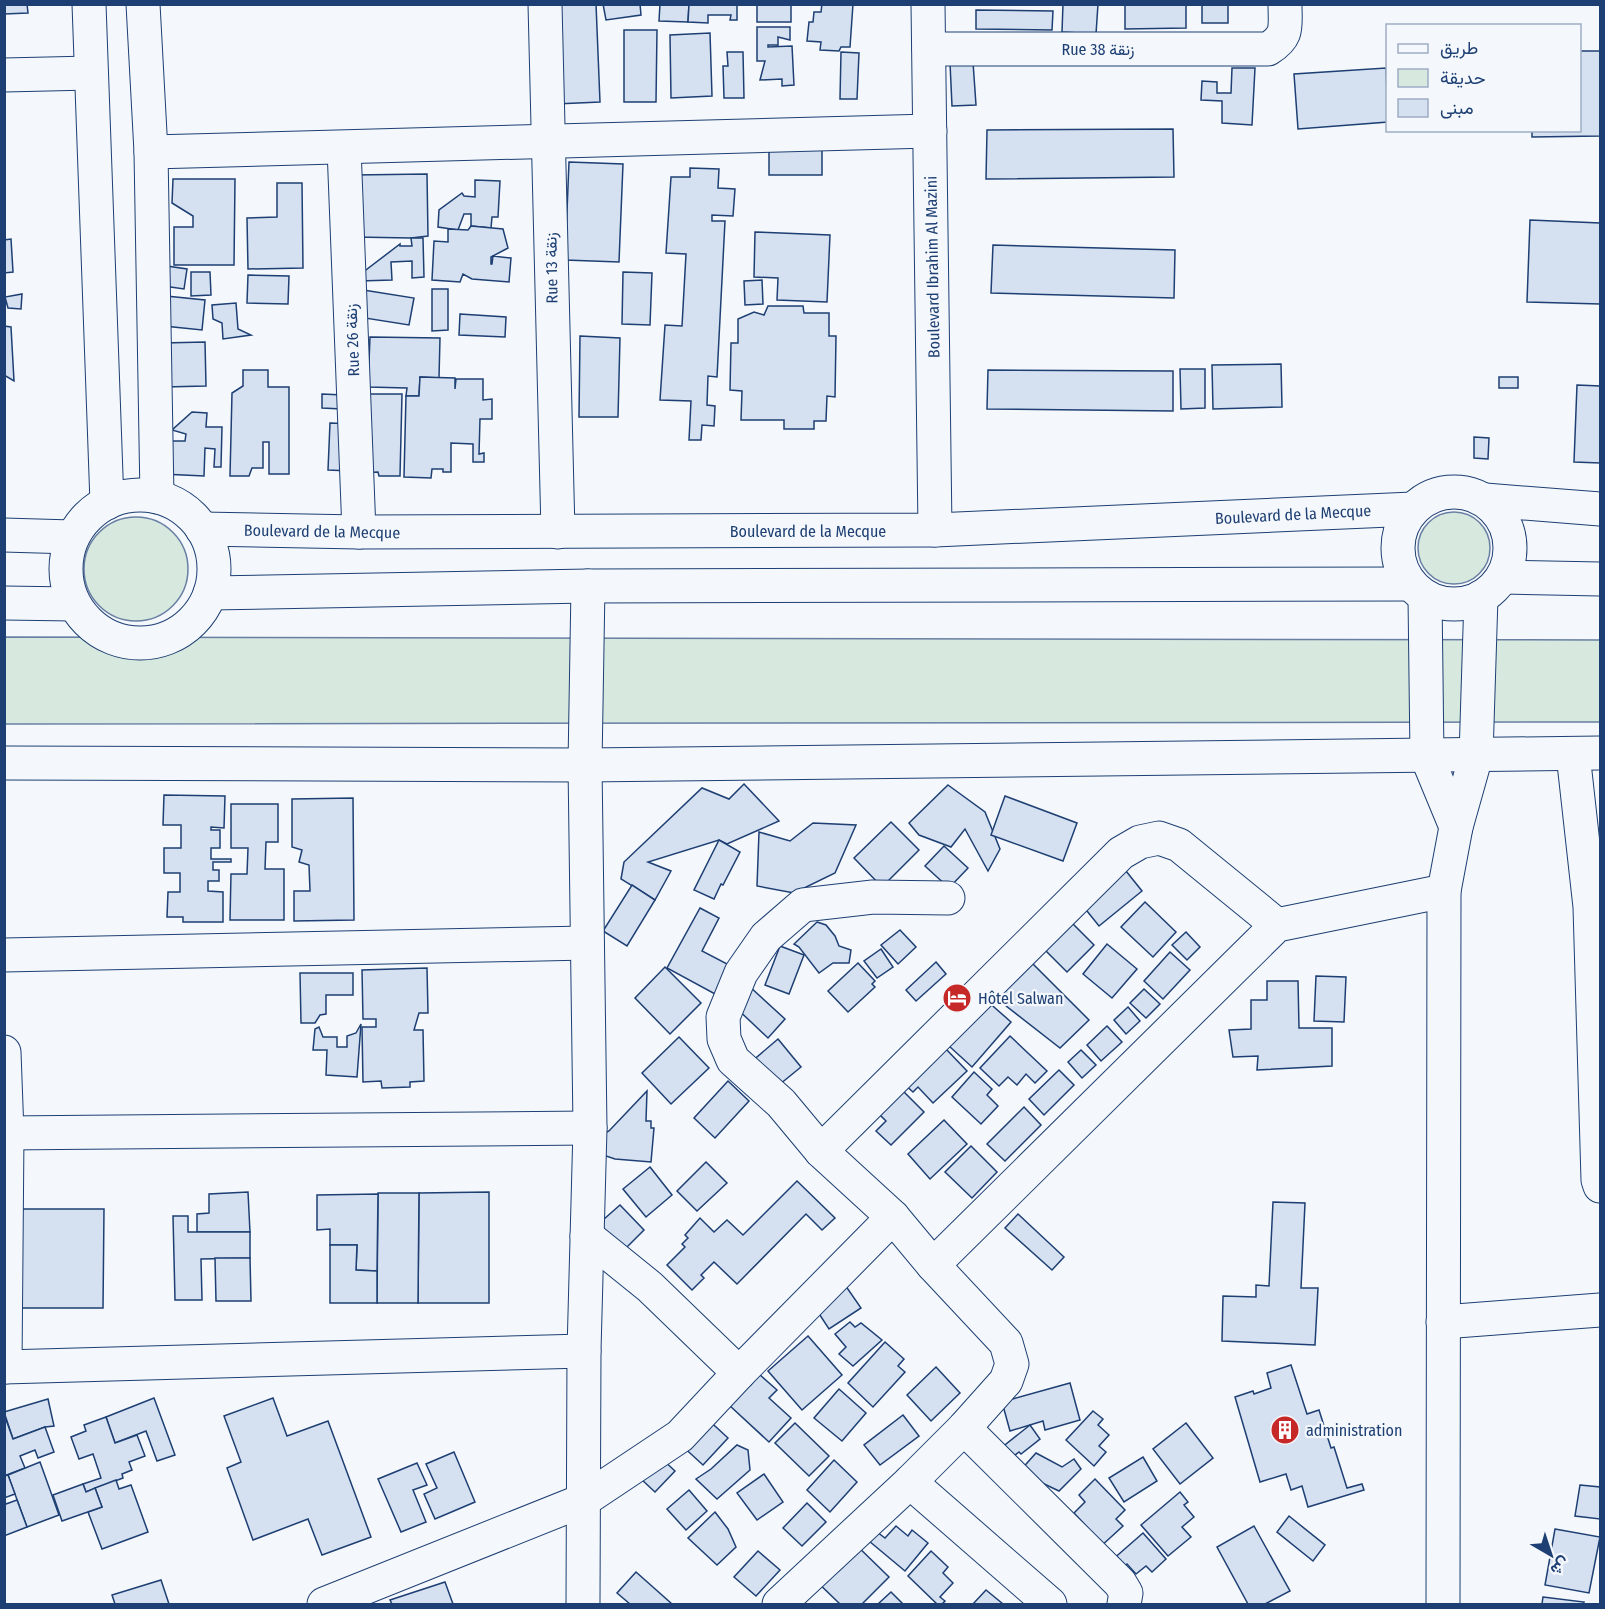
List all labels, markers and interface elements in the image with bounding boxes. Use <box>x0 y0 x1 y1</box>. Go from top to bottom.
legend <box>1386 24 1581 132</box>
text: طريق <box>1440 37 1478 59</box>
street label: Rue 38 زنقة <box>1062 40 1134 60</box>
text: حديقة <box>1440 67 1486 89</box>
text: مبنى <box>1440 97 1474 119</box>
street label: Boulevard Ibrahim Al Mazini <box>921 176 944 358</box>
street label: Rue 13 زنقة <box>541 232 563 304</box>
street label: Rue 26 زنقة <box>342 303 364 377</box>
street label: Boulevard de la Mecque <box>1214 501 1372 528</box>
street label: Boulevard de la Mecque <box>244 521 400 542</box>
street label: Boulevard de la Mecque <box>730 522 886 541</box>
hotel icon: Hôtel Salwan <box>941 982 973 1014</box>
place label: Hôtel Salwan <box>978 989 1063 1008</box>
building icon: administration <box>1269 1414 1301 1446</box>
place label: administration <box>1306 1421 1402 1440</box>
north arrow <box>1521 1525 1581 1585</box>
text: ش <box>1547 1553 1574 1580</box>

